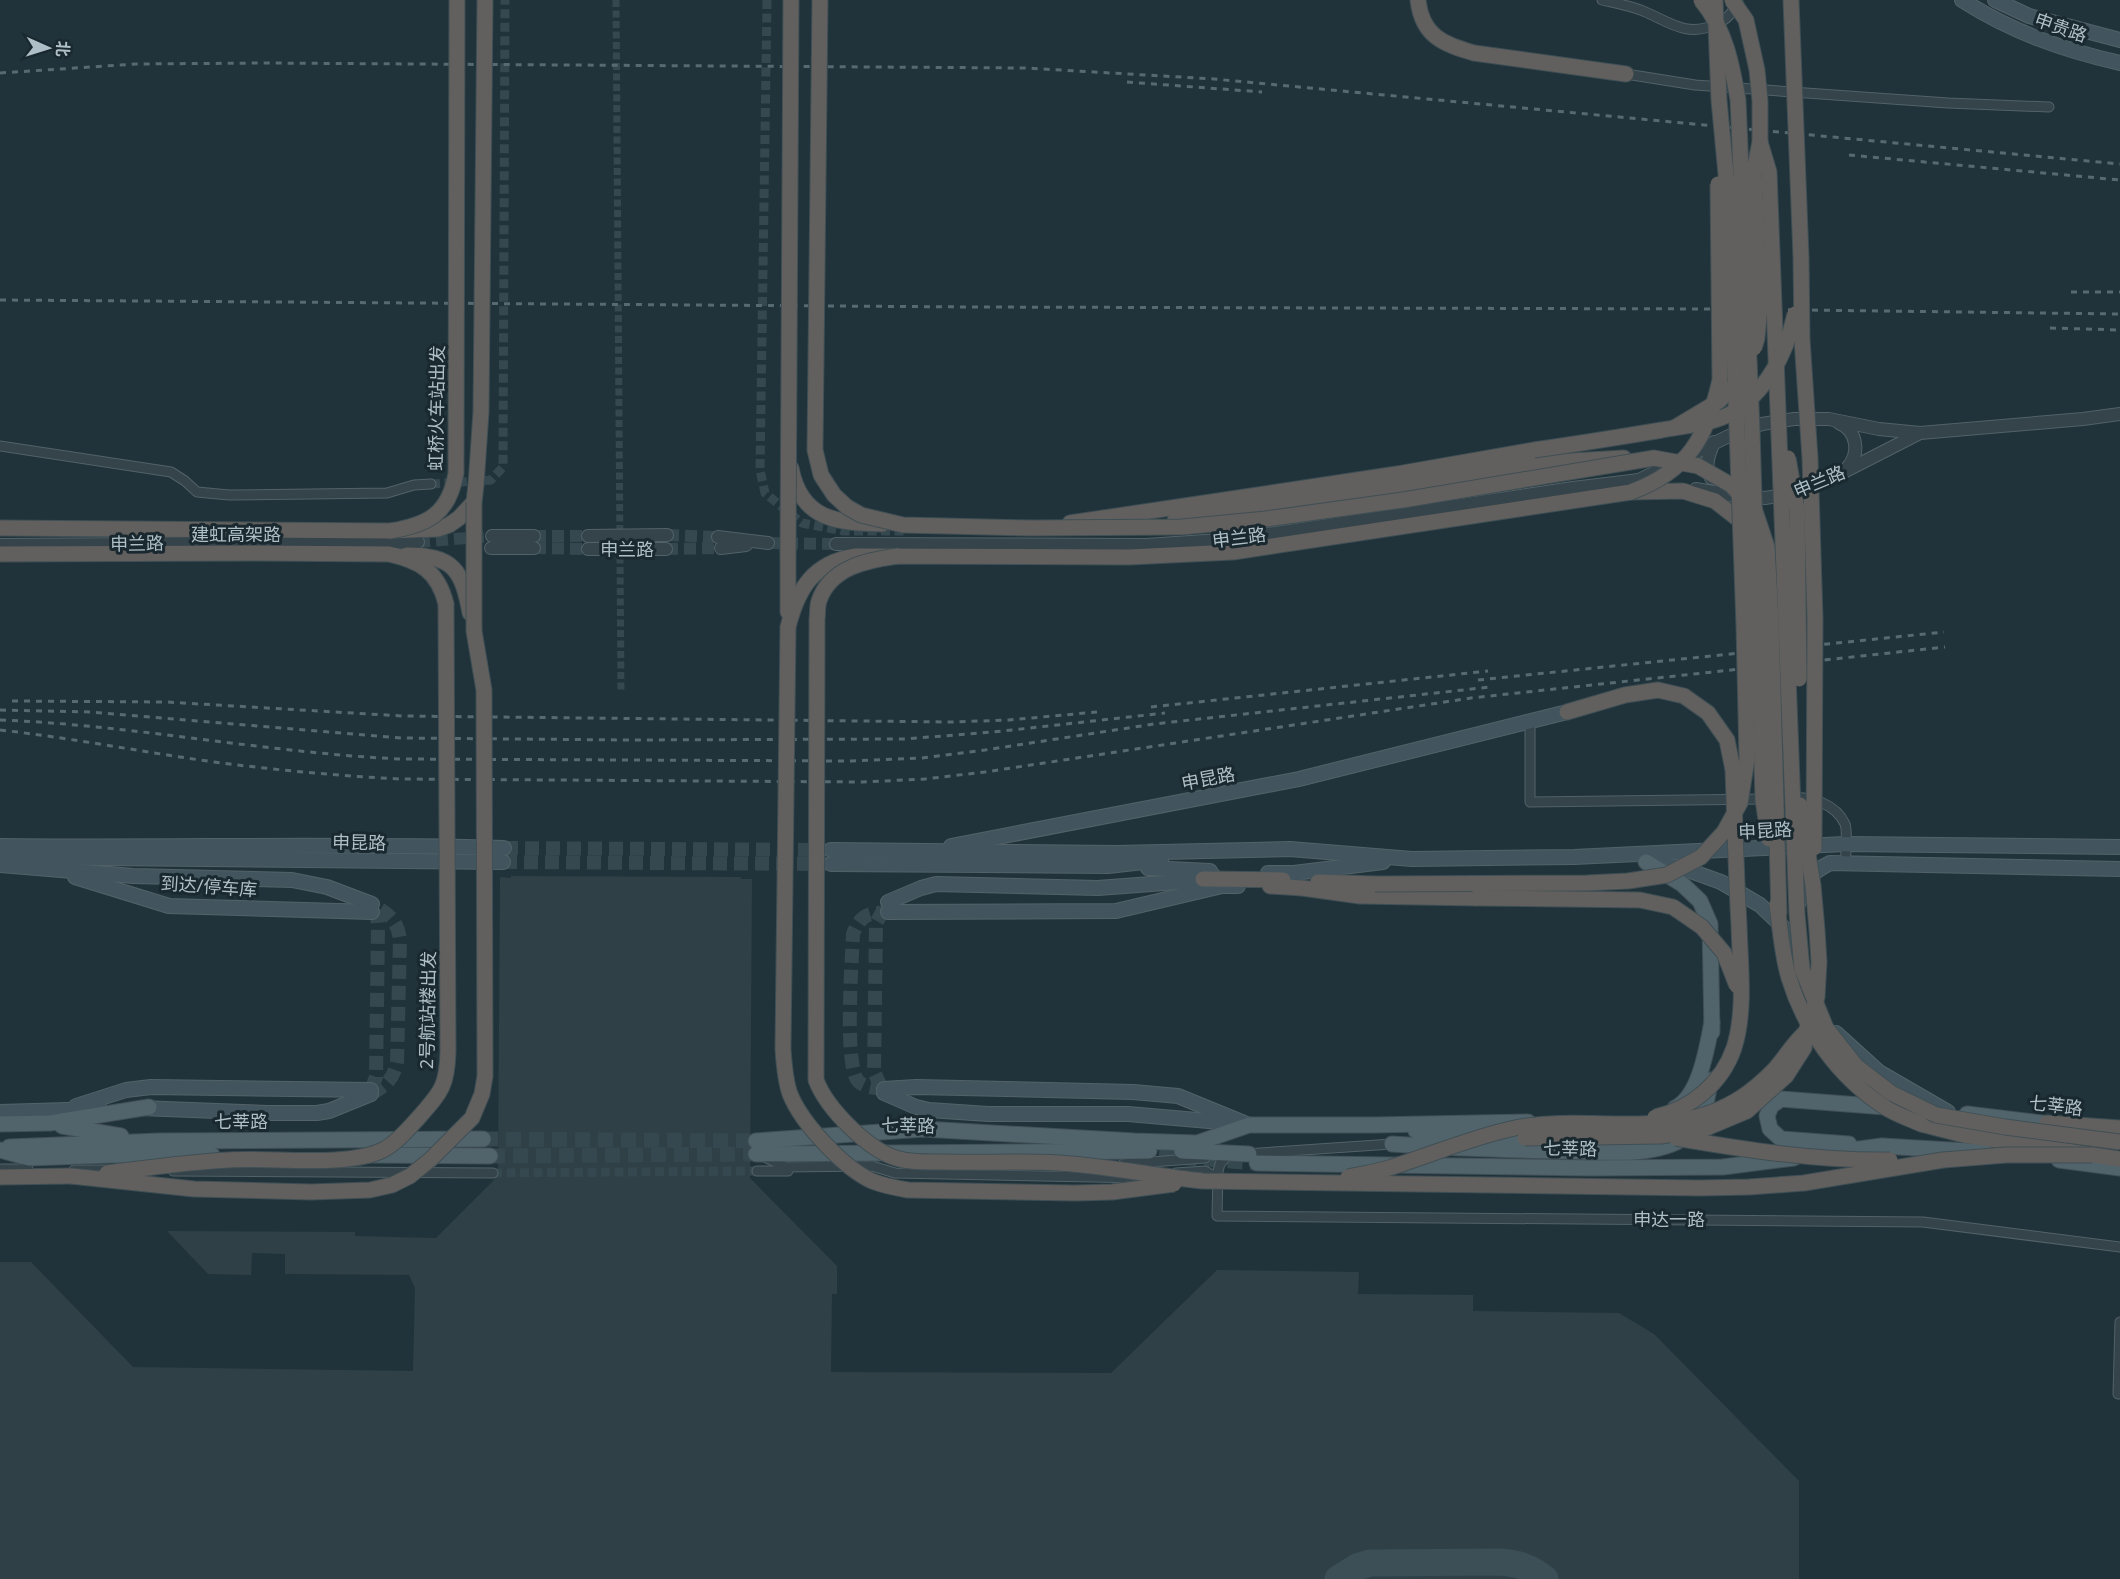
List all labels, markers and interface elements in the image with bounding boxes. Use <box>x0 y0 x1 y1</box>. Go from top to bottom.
street label: 申贵路 <box>2032 7 2090 47</box>
north arrow <box>18 18 78 78</box>
text: 北 <box>52 40 74 57</box>
street label: 虹桥火车站出发 <box>423 345 449 471</box>
street label: 申兰路 <box>1789 459 1849 503</box>
street label: 建虹高架路 <box>191 522 281 546</box>
street label: 申兰路 <box>1211 522 1267 552</box>
street label: 申兰路 <box>110 531 164 555</box>
street label: 申兰路 <box>600 537 654 561</box>
street label: 申昆路 <box>1179 761 1237 795</box>
street label: 申昆路 <box>1737 817 1793 843</box>
street label: 申昆路 <box>332 830 386 854</box>
street label: 到达/停车库 <box>160 871 258 901</box>
street label: 2号航站楼出发 <box>414 951 440 1069</box>
street label: 七莘路 <box>2028 1090 2084 1120</box>
street label: 七莘路 <box>214 1109 268 1133</box>
street label: 七莘路 <box>881 1113 935 1137</box>
street label: 七莘路 <box>1543 1136 1597 1160</box>
street label: 申达一路 <box>1633 1207 1705 1231</box>

